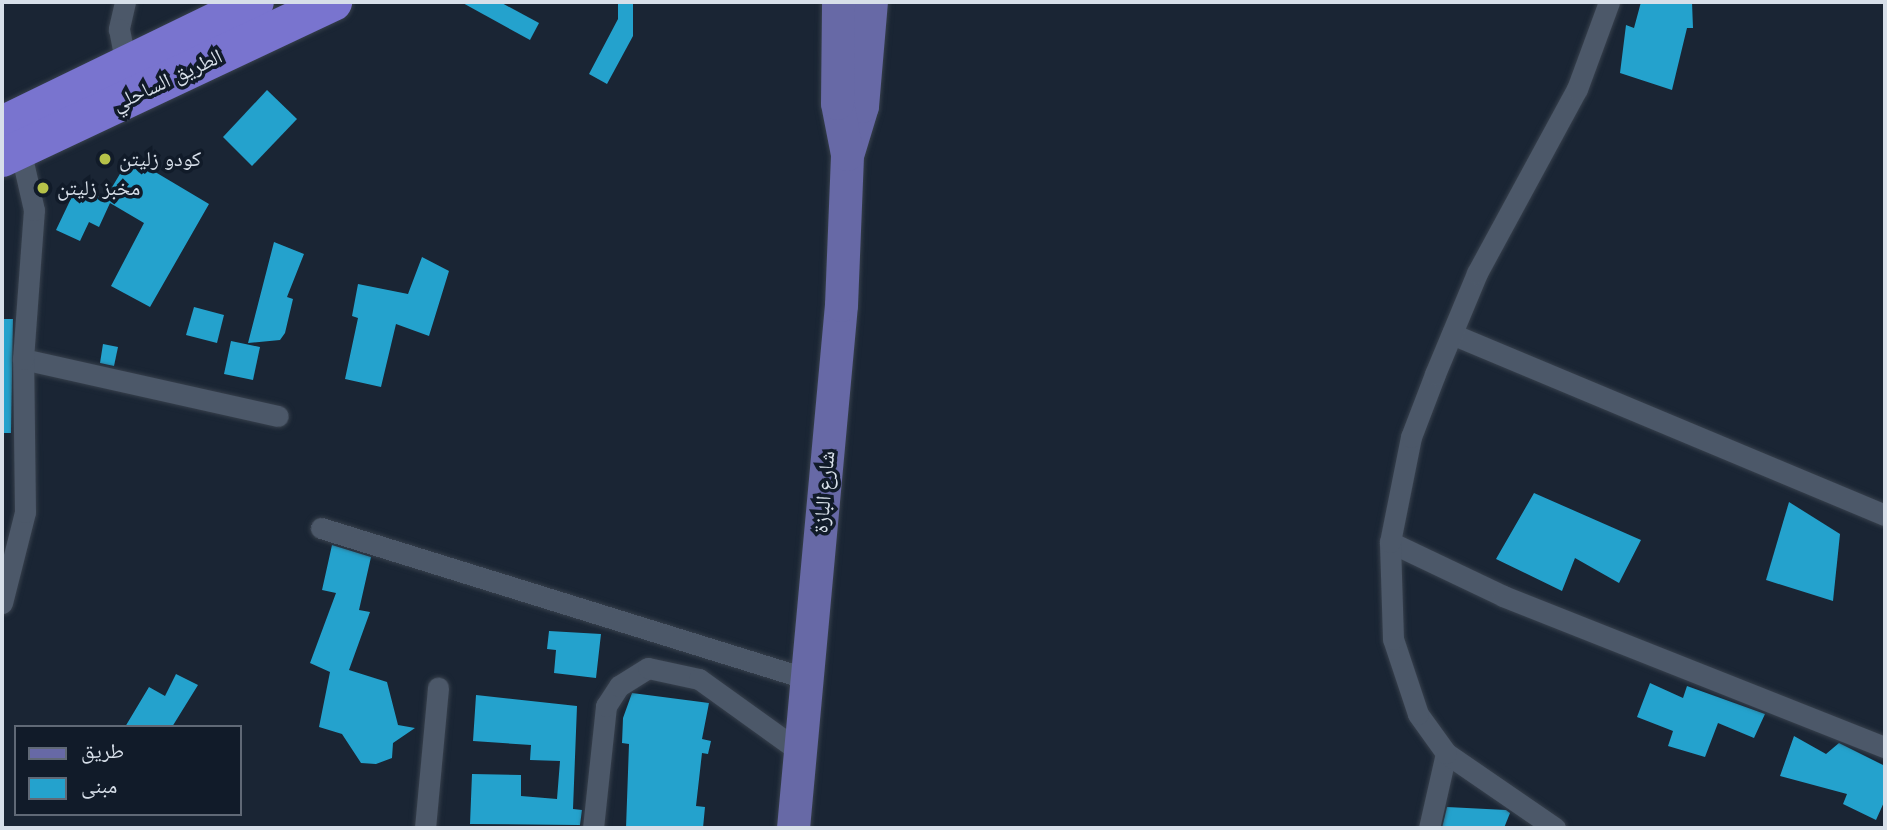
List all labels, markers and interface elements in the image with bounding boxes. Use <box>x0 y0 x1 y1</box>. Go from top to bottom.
street label: الطريق الساحلي <box>108 44 226 116</box>
place label: كودو زليتن <box>119 146 201 172</box>
marker: كودو زليتن <box>97 151 113 167</box>
place label: مخبز زليتن <box>57 175 140 201</box>
marker: مخبز زليتن <box>35 180 51 196</box>
street label: شارع البازة <box>808 450 840 534</box>
legend <box>14 725 242 816</box>
text: طريق <box>81 739 124 763</box>
text: مبنى <box>81 774 117 798</box>

